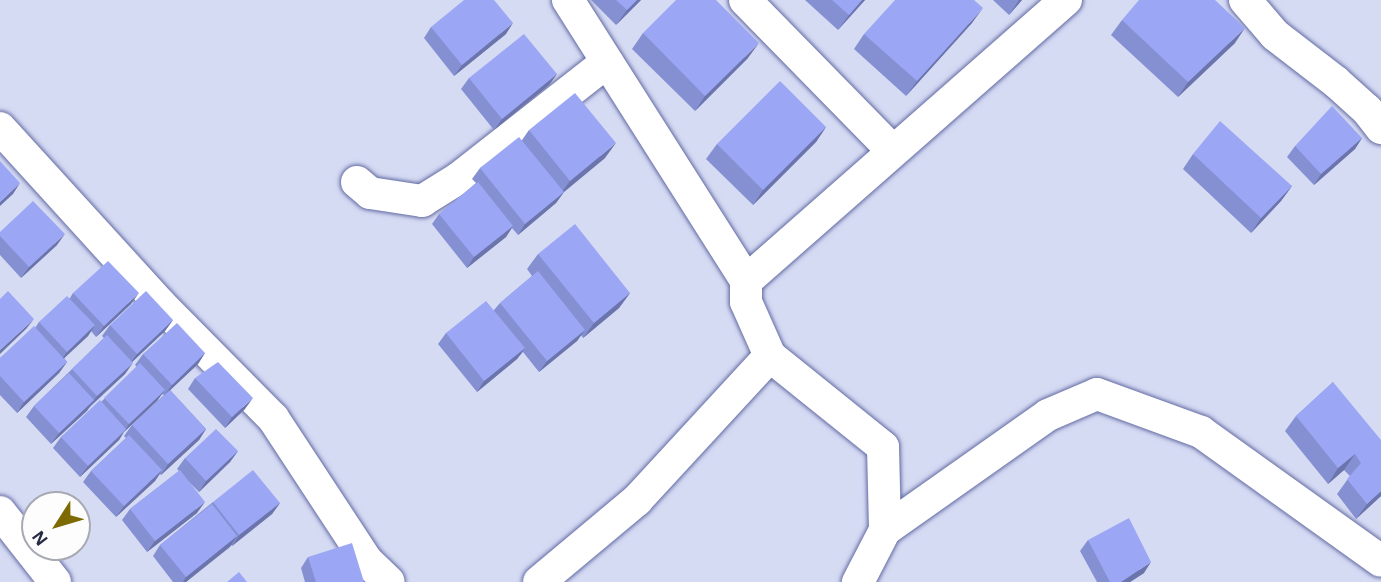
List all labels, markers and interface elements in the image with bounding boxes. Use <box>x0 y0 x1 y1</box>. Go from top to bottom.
north arrow <box>21 491 91 561</box>
text: N <box>29 527 52 549</box>

